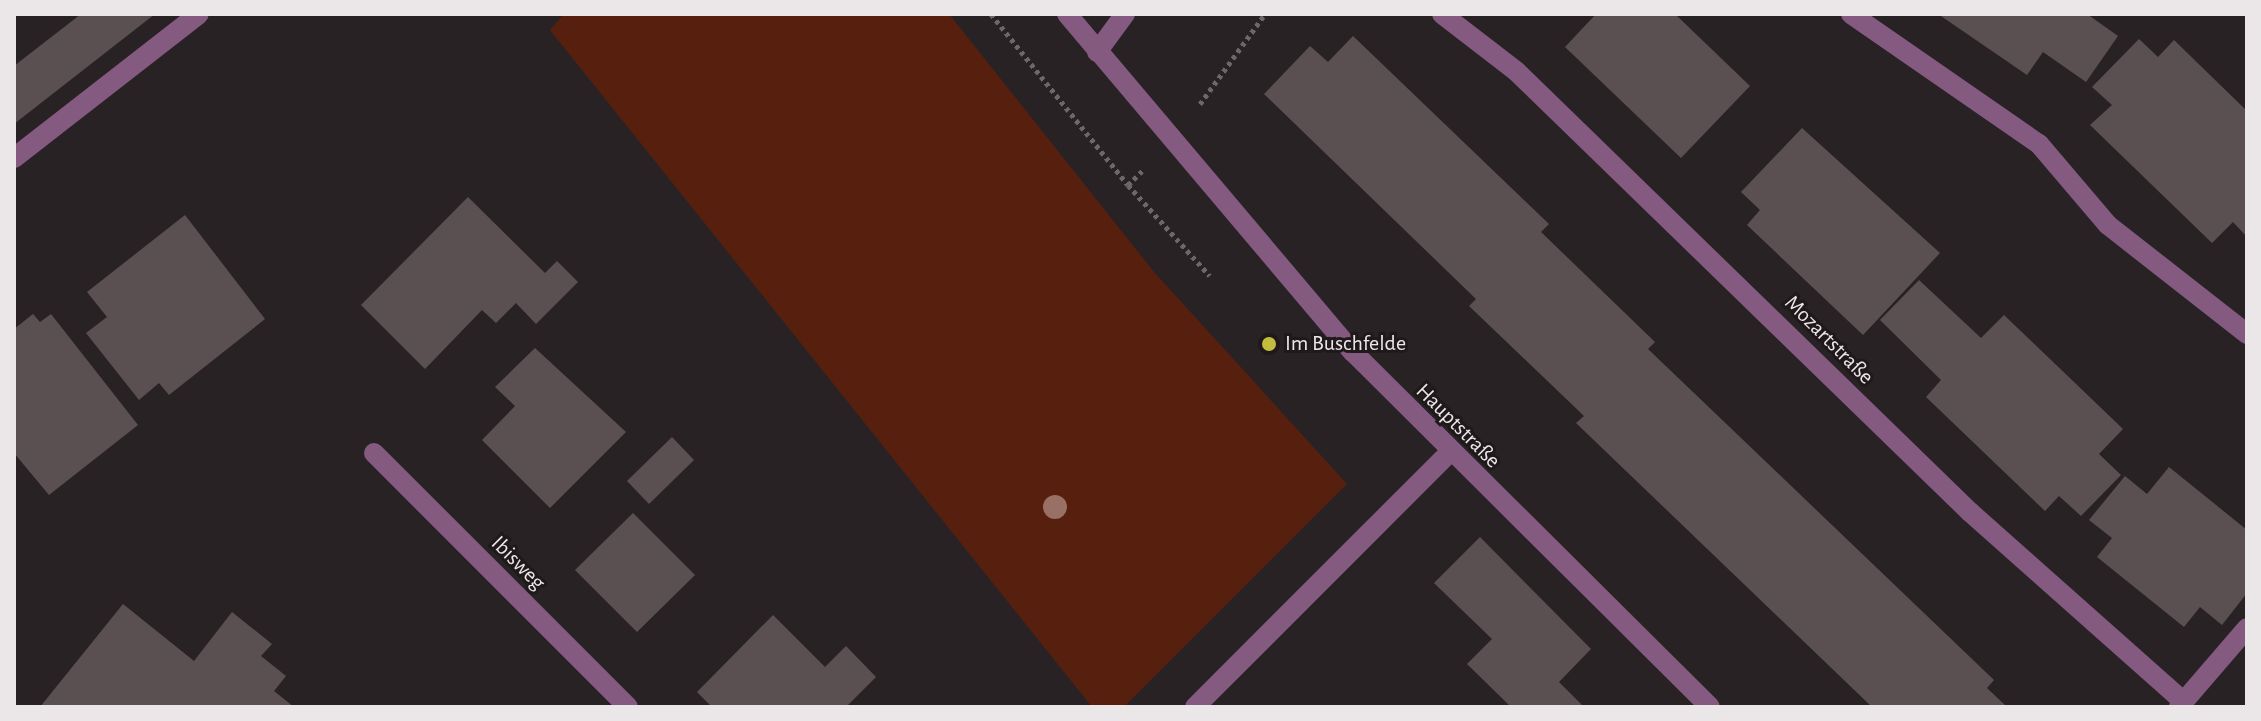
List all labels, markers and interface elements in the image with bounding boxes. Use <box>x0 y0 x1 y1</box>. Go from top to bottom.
street label: Mozartstraße <box>1779 290 1879 390</box>
place label: Im Buschfelde <box>1285 331 1406 357</box>
marker: Im Buschfelde <box>1260 335 1278 353</box>
street label: Hauptstraße <box>1410 378 1506 474</box>
street label: Ibisweg <box>485 530 551 596</box>

